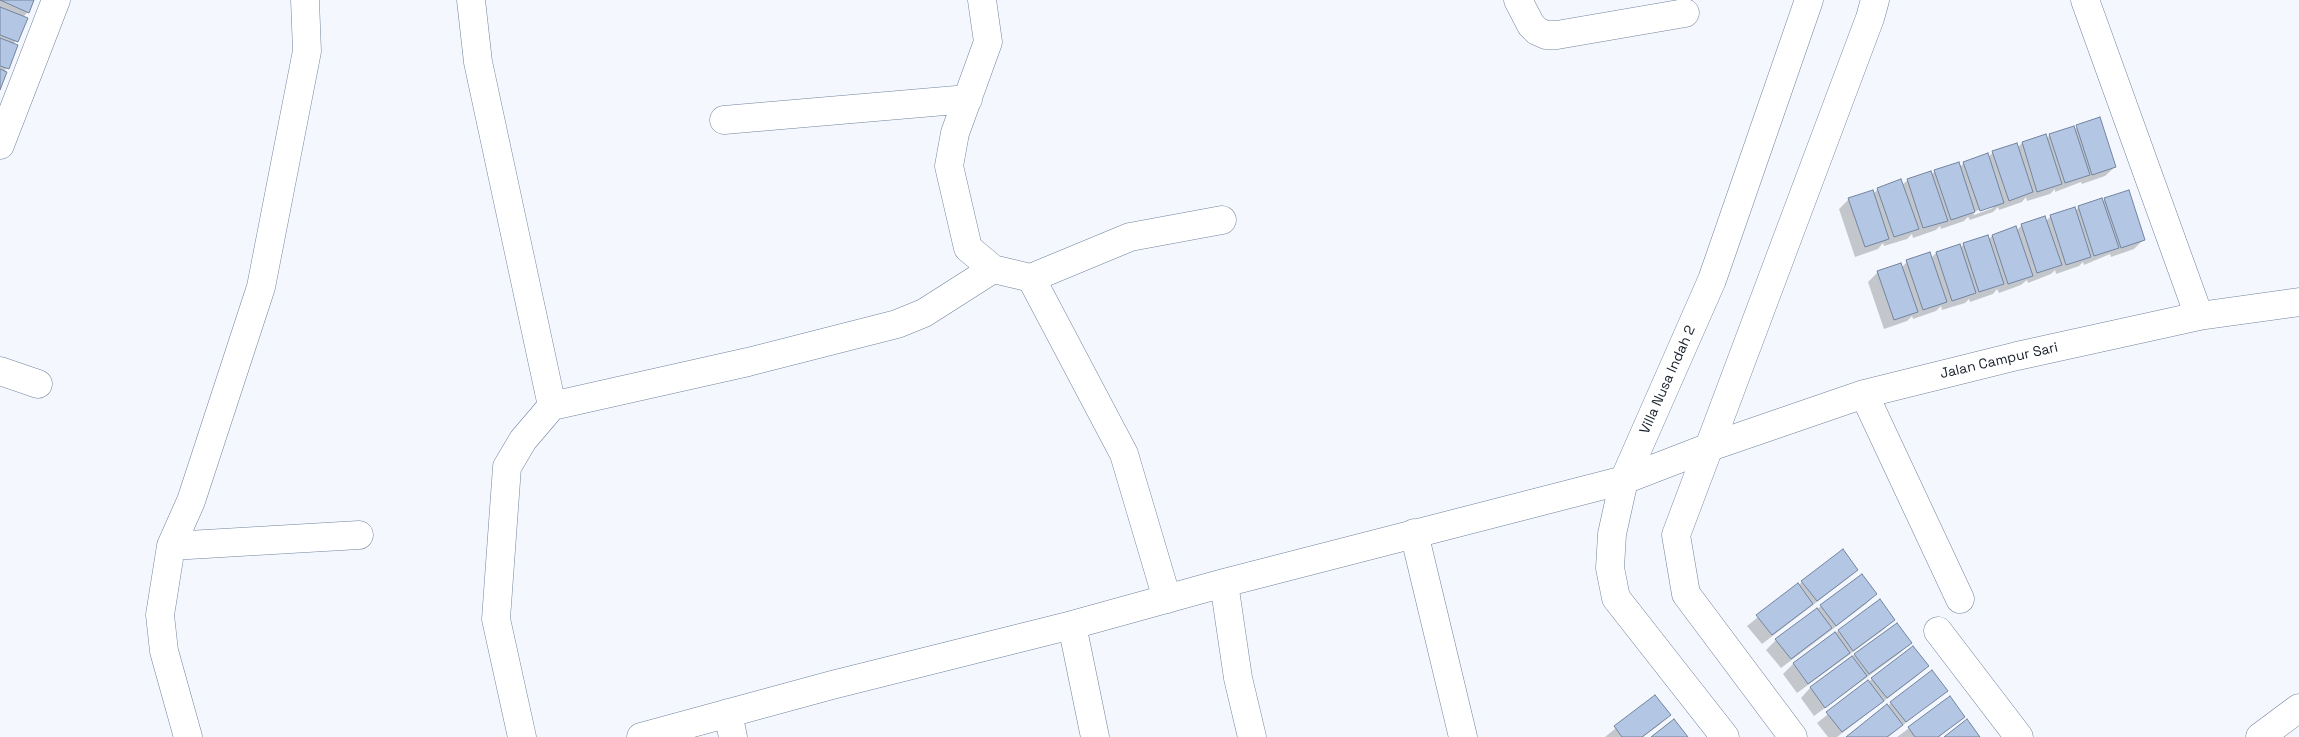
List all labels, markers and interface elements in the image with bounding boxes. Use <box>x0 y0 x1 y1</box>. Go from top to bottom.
street label: Villa Nusa Indah 2 <box>1637 323 1699 437</box>
street label: Jalan Campur Sari <box>1938 339 2060 383</box>

